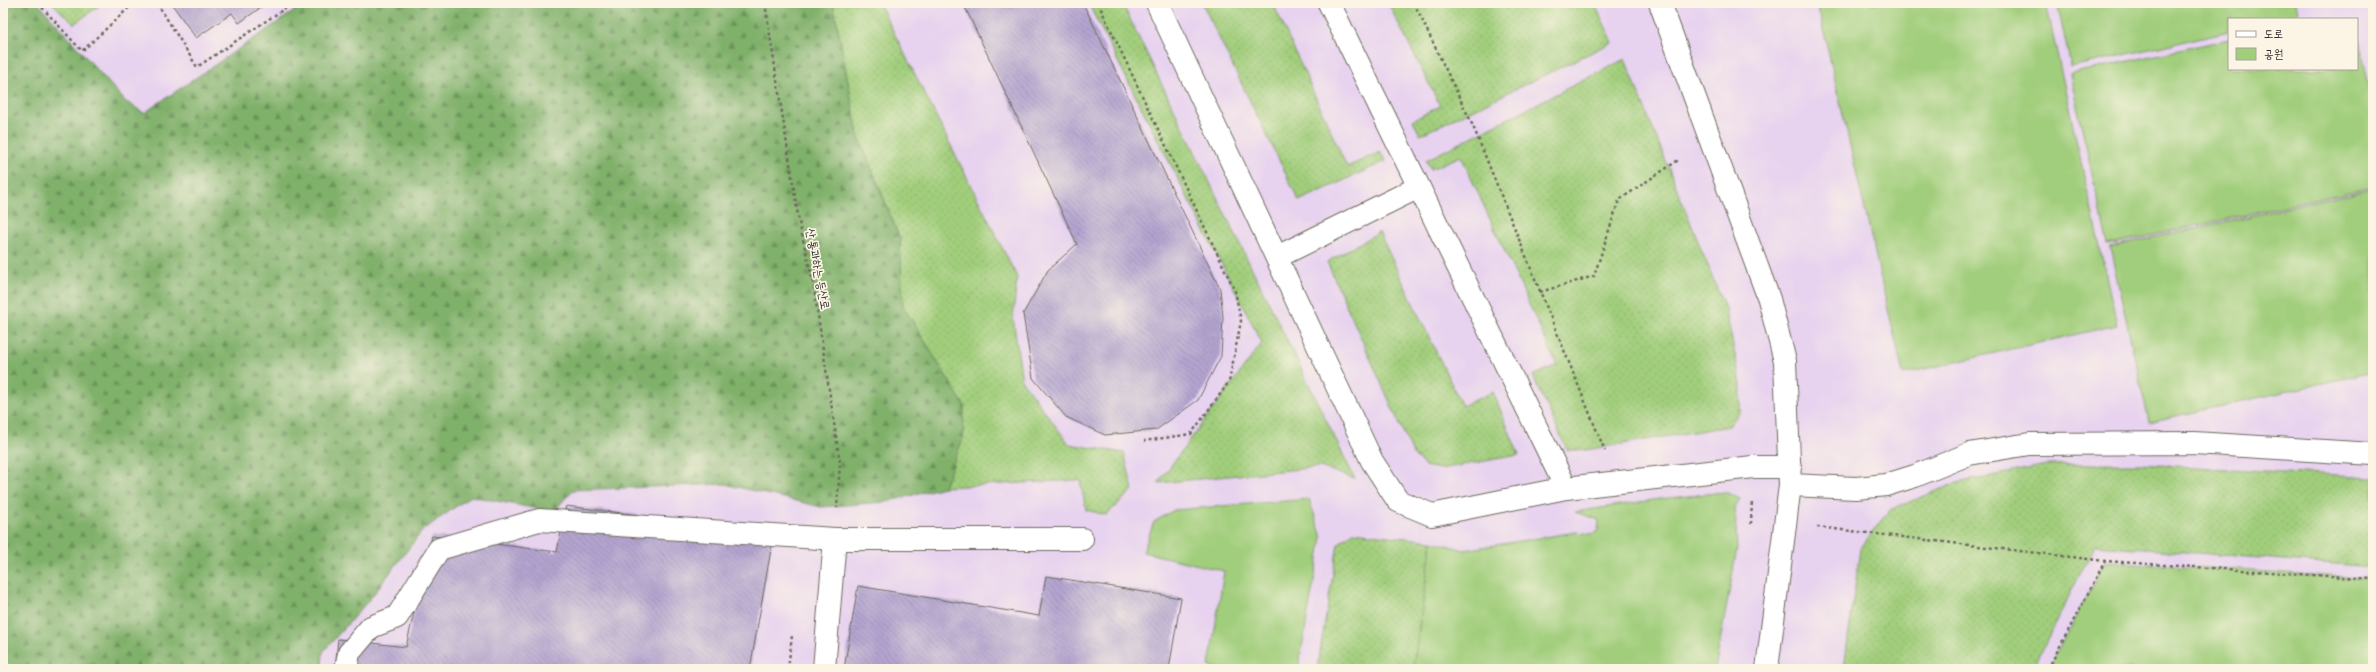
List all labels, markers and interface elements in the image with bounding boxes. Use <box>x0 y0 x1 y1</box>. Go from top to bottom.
legend <box>2228 18 2358 70</box>
text: 도로 <box>2264 27 2283 42</box>
text: 공원 <box>2264 47 2283 62</box>
street label: 산 통과하는 등산로 <box>802 227 833 311</box>

